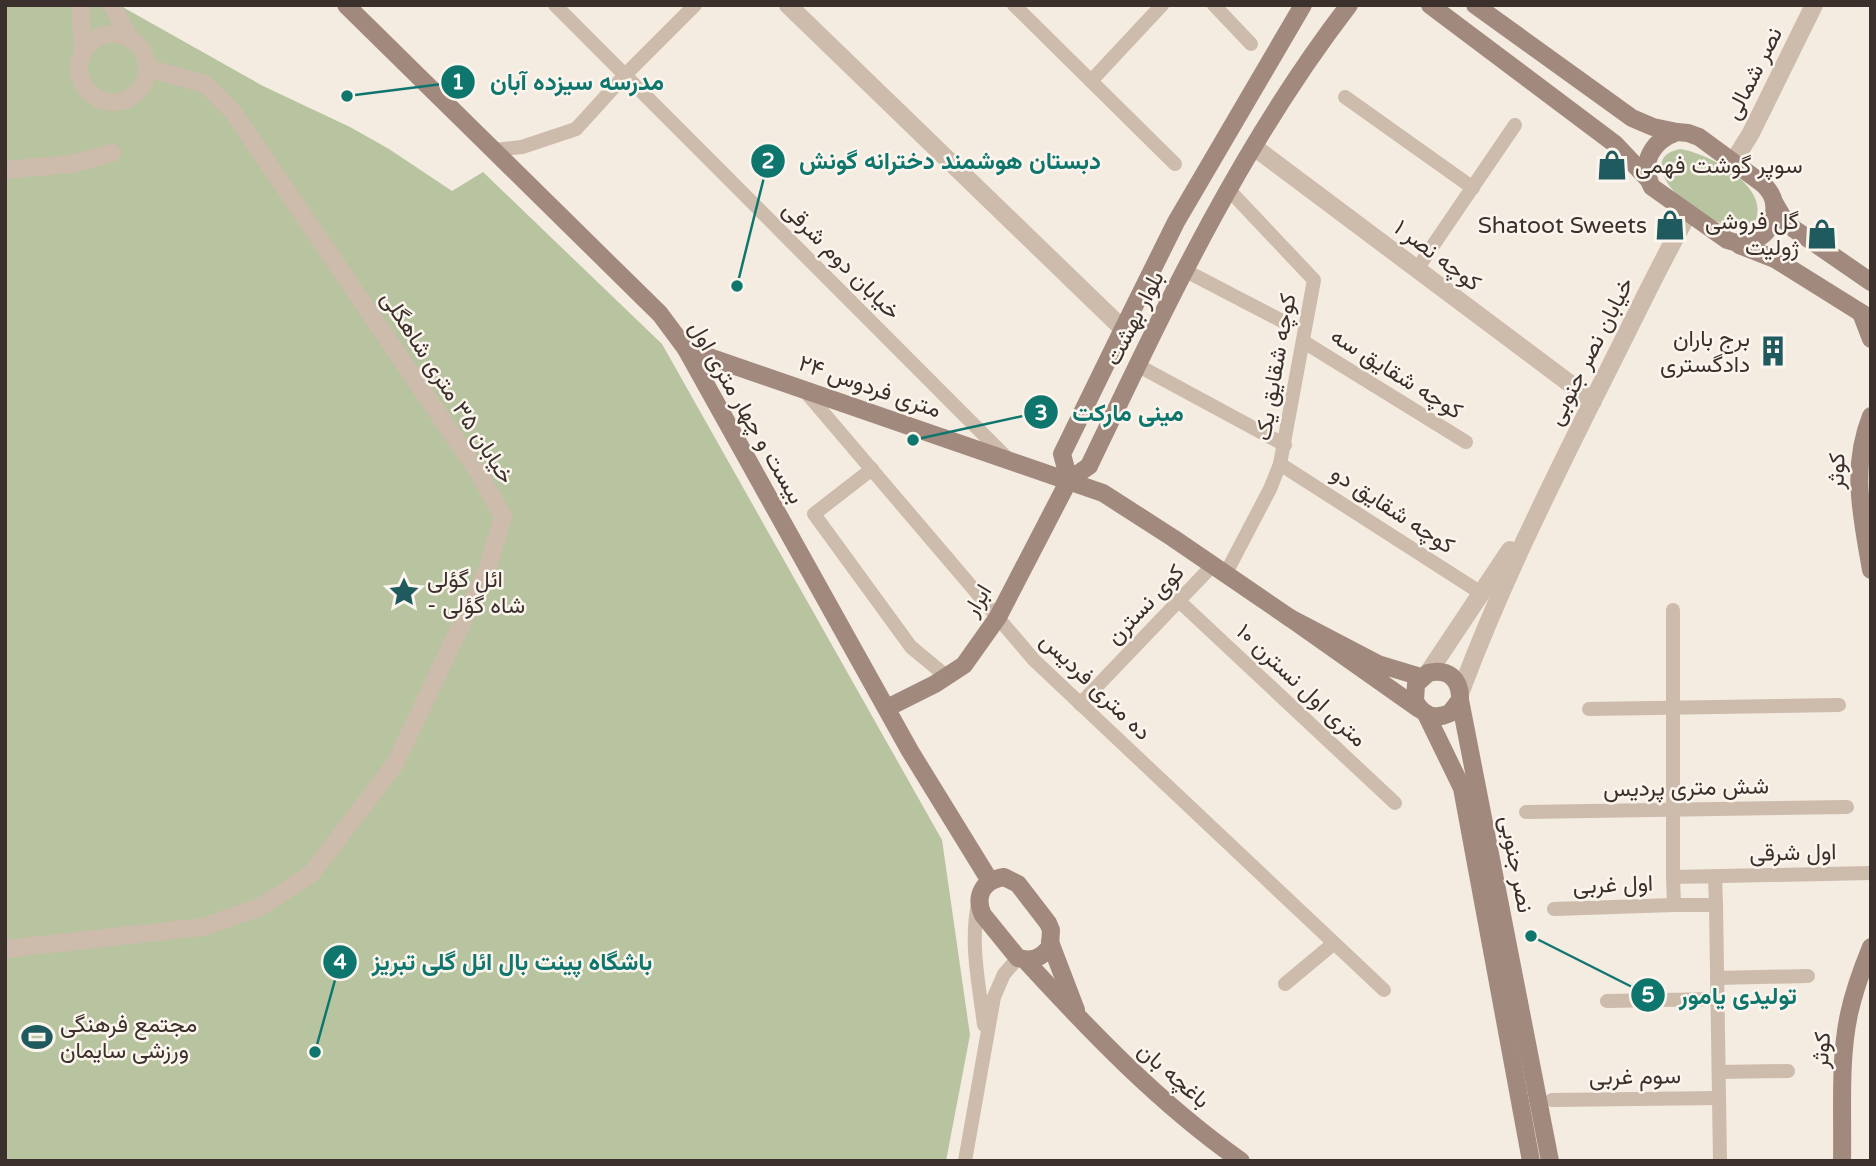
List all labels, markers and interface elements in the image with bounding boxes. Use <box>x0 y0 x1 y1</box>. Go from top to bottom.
street label: نصر شمالی <box>1719 23 1789 124</box>
callout: مدرسه سیزده آبان <box>441 59 678 104</box>
text: مدرسه سیزده آبان <box>490 68 664 97</box>
text: 1 <box>451 70 465 95</box>
callout: دبستان هوشمند دخترانه گونش <box>750 138 1115 183</box>
text: دبستان هوشمند دخترانه گونش <box>799 147 1101 176</box>
shop icon: سوپر گوشت فهمی <box>1595 148 1629 182</box>
text: 2 <box>761 149 775 174</box>
place label: سوپر گوشت فهمی <box>1635 152 1803 181</box>
street label: خیابان دوم شرقی <box>776 196 906 326</box>
shop icon: Shatoot Sweets <box>1653 208 1687 242</box>
place label: گل فروشی ژولیت <box>1705 208 1799 262</box>
place label: Shatoot Sweets <box>1478 212 1647 240</box>
street label: کوچه نصر ۱ <box>1388 214 1486 298</box>
shop icon: گل فروشی ژولیت <box>1805 217 1839 251</box>
street label: بلوار بهشت <box>1099 266 1171 370</box>
street label: خیابان نصر جنوبی <box>1542 273 1640 430</box>
street label: خیابان ۳۵ متری شاهگلی <box>374 286 520 489</box>
street label: کوچه شقایق یک <box>1249 291 1304 443</box>
street label: بیست و چهار متری اول <box>681 316 810 510</box>
street label: کوچه شقایق سه <box>1325 322 1468 426</box>
place label: برج باران دادگستری <box>1660 325 1750 379</box>
building icon: برج باران دادگستری <box>1756 334 1790 368</box>
street label: ۲۴ متری فردوس <box>795 349 945 424</box>
callout: مینی مارکت <box>1024 390 1198 435</box>
text: مینی مارکت <box>1072 399 1184 428</box>
text: 3 <box>1034 401 1048 426</box>
street label: کوثر <box>1822 452 1852 491</box>
street label: کوچه شقایق دو <box>1325 460 1459 561</box>
street label: کوی نسترن <box>1101 559 1191 651</box>
place label: ائل گؤلی - شاه گؤلی <box>427 566 525 620</box>
place icon: ائل گؤلی - شاه گؤلی <box>387 575 421 609</box>
street label: ابرار <box>957 579 998 623</box>
street label: ۱۰ متری اول نسترن <box>1230 618 1372 753</box>
street label: ده متری فردیس <box>1034 627 1157 747</box>
street label: شش متری پردیس <box>1603 773 1769 804</box>
street label: نصر جنوبی <box>1493 813 1539 915</box>
street label: اول شرقی <box>1749 838 1837 868</box>
street label: اول غربی <box>1572 870 1654 900</box>
callout: باشگاه پینت بال ائل گلی تبریز <box>323 939 666 984</box>
text: باشگاه پینت بال ائل گلی تبریز <box>371 948 652 978</box>
text: 4 <box>333 950 347 975</box>
callout: تولیدی یامور <box>1630 973 1811 1018</box>
text: تولیدی یامور <box>1678 982 1797 1011</box>
text: 5 <box>1641 983 1655 1008</box>
place label: مجتمع فرهنگی ورزشی سایمان <box>60 1011 197 1065</box>
sports icon: مجتمع فرهنگی ورزشی سایمان <box>20 1020 54 1054</box>
street label: کوثر <box>1807 1031 1837 1070</box>
street label: باغچه بان <box>1131 1037 1215 1116</box>
street label: سوم غربی <box>1589 1062 1681 1092</box>

